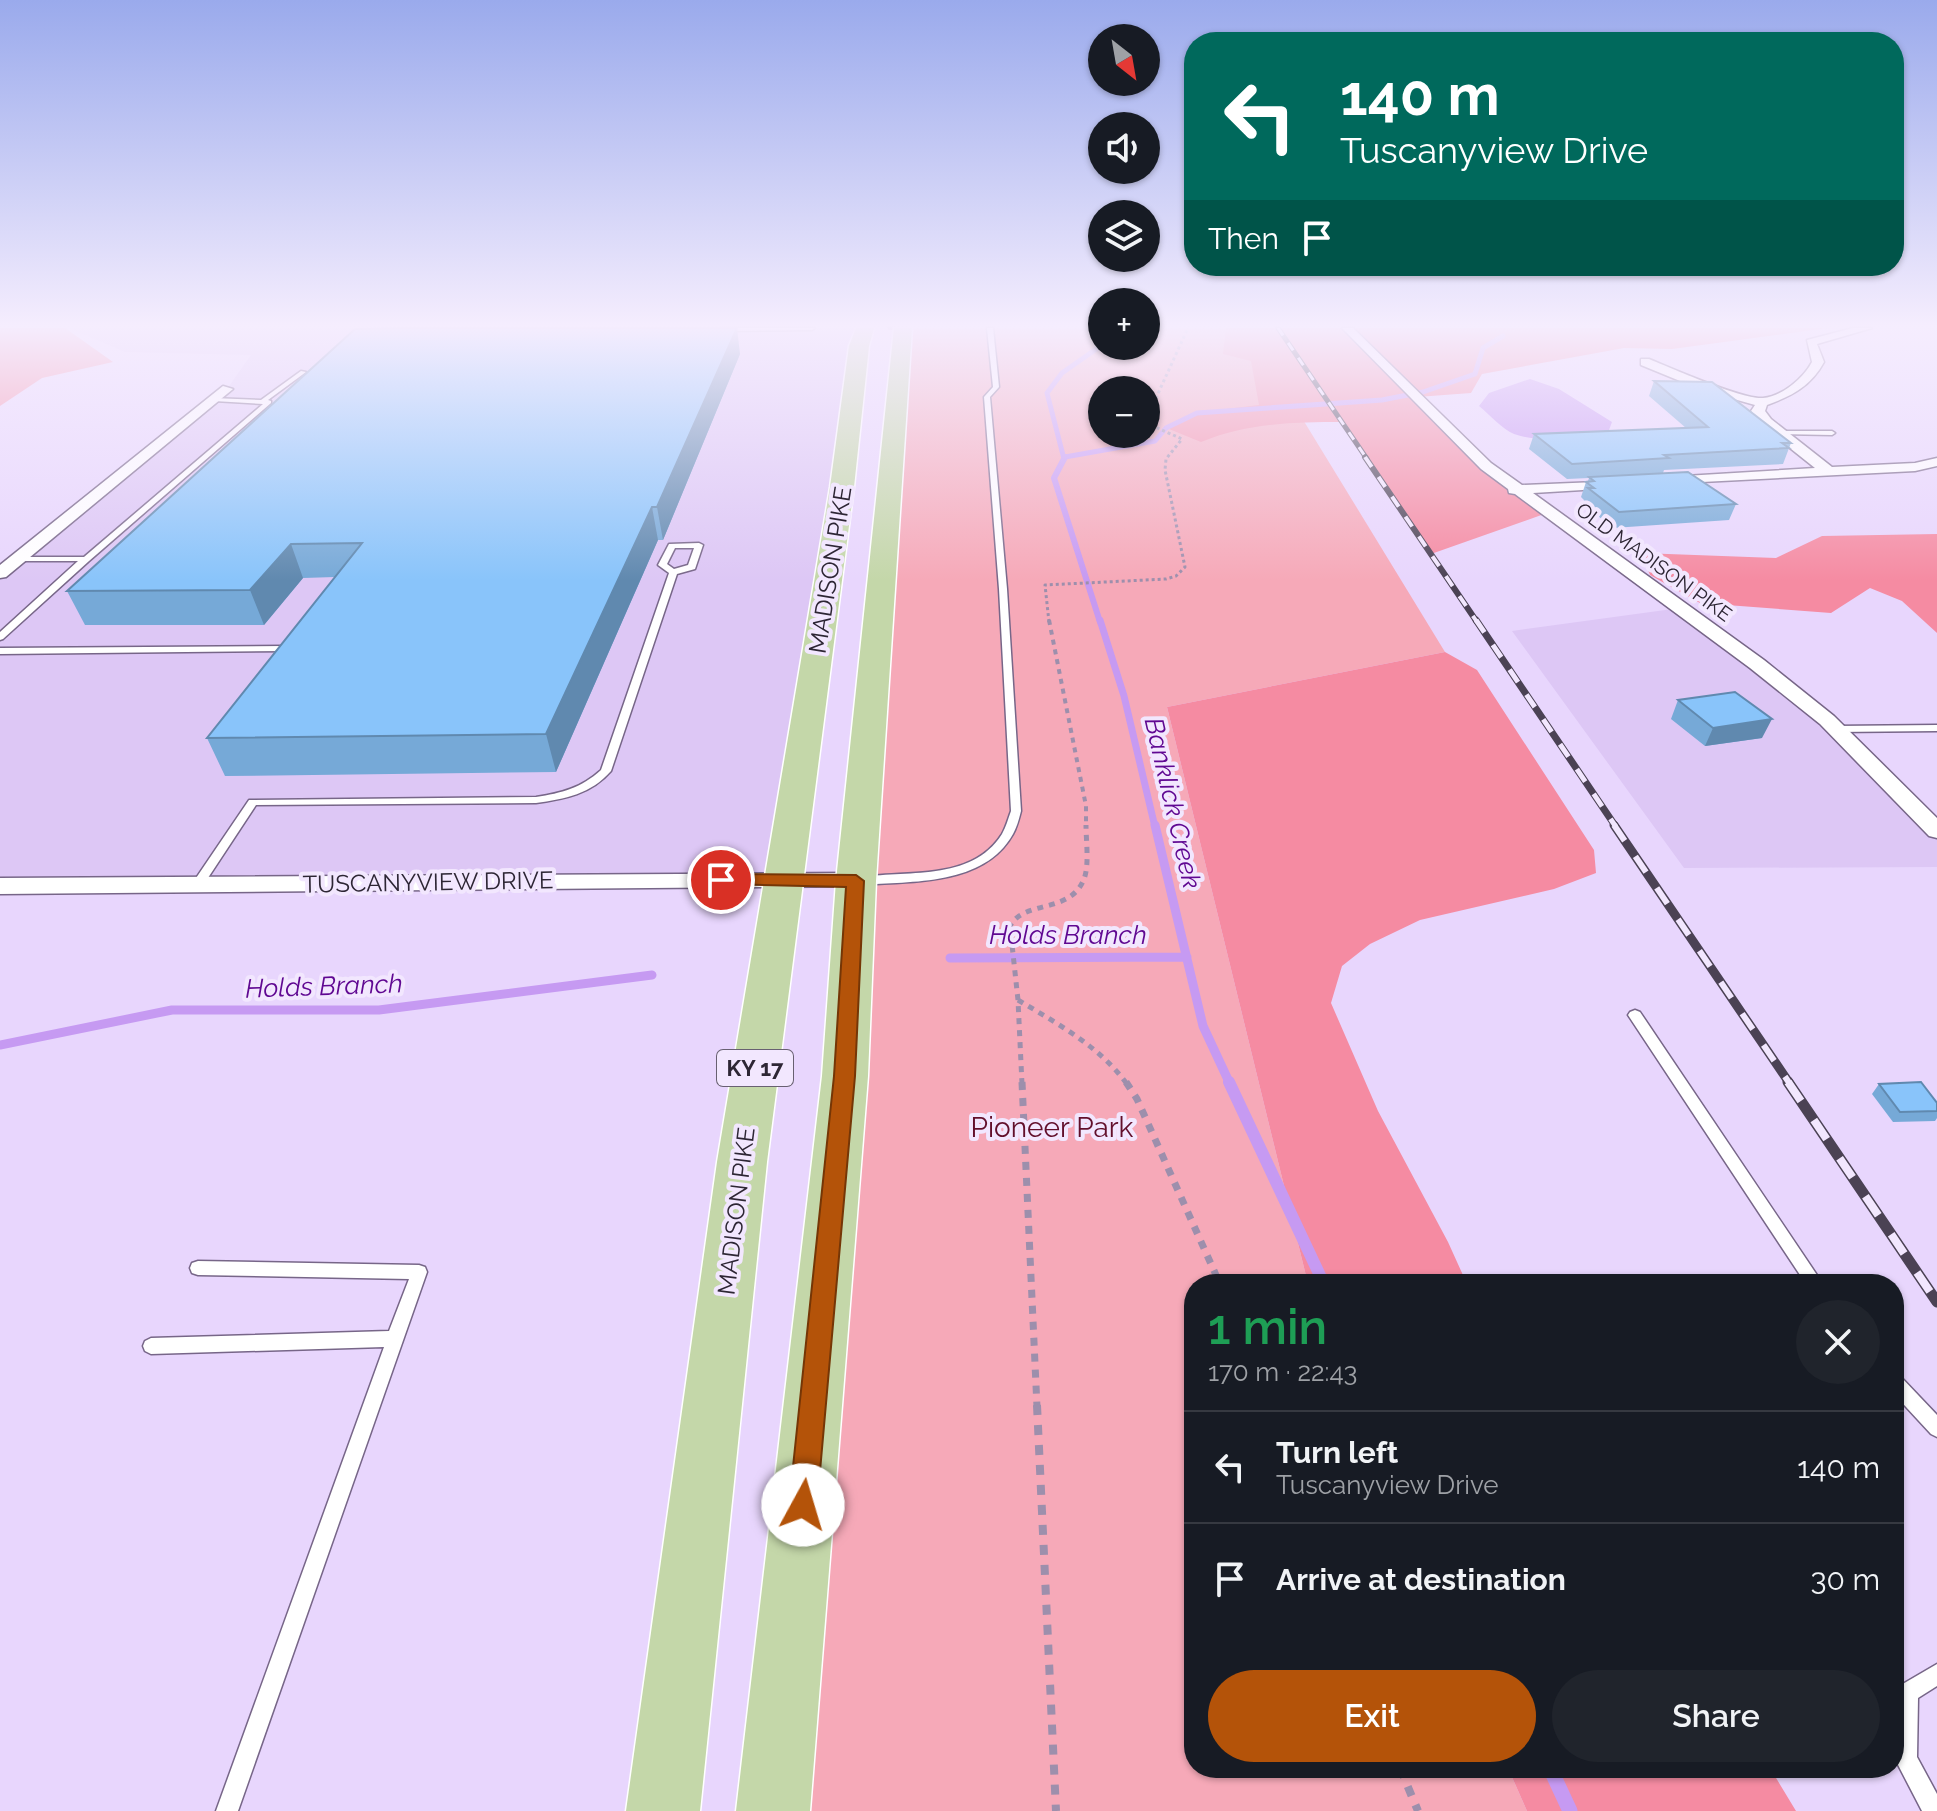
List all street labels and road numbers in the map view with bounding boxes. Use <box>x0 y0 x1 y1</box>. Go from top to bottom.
street label: MADISON PIKE <box>802 484 858 656</box>
street label: OLD MADISON PIKE <box>1571 497 1737 627</box>
street label: TUSCANYVIEW DRIVE <box>302 865 554 899</box>
road number: KY 17 <box>717 1050 793 1086</box>
street label: MADISON PIKE <box>711 1126 761 1296</box>

